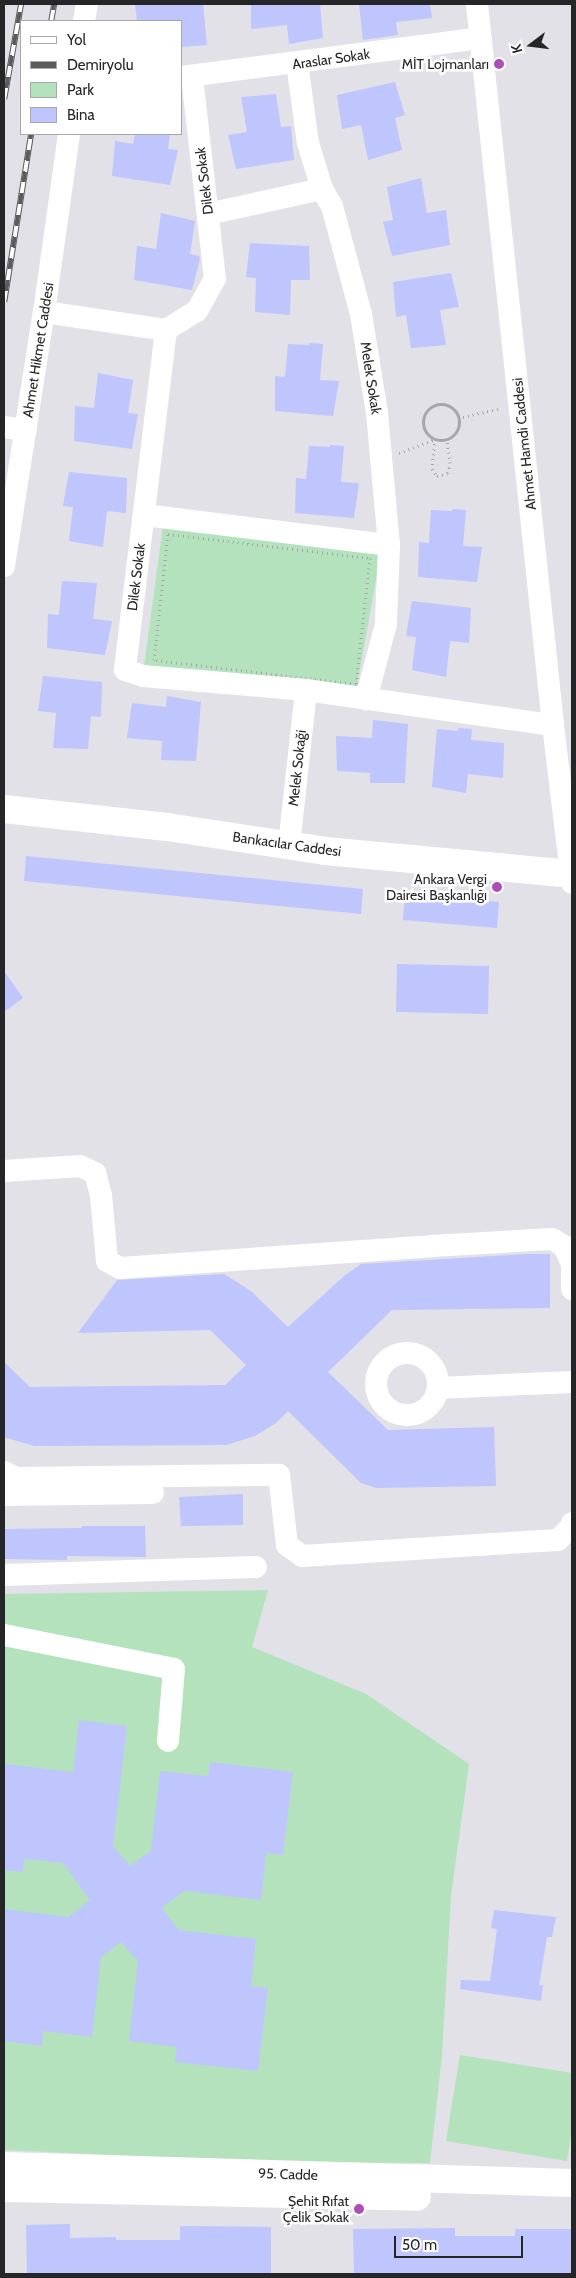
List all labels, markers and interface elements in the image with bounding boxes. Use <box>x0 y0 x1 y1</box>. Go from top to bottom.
legend <box>20 20 182 135</box>
north arrow <box>506 20 556 70</box>
text: Yol <box>67 31 86 49</box>
text: K <box>507 42 526 55</box>
street label: Araslar Sokak <box>291 45 371 73</box>
text: Demiryolu <box>67 56 134 74</box>
place label: MİT Lojmanları <box>402 56 489 72</box>
marker: MİT Lojmanları <box>493 58 505 70</box>
text: Park <box>67 81 94 99</box>
text: Bina <box>67 106 95 124</box>
street label: Dilek Sokak <box>192 146 216 216</box>
street label: Ahmet Hikmet Caddesi <box>19 281 57 419</box>
street label: Melek Sokak <box>357 341 385 415</box>
street label: Ahmet Hamdi Caddesi <box>509 377 539 511</box>
street label: Dilek Sokak <box>124 542 148 612</box>
street label: Melek Sokaği <box>285 729 309 807</box>
street label: Bankacılar Caddesi <box>232 828 342 860</box>
place label: Ankara Vergi Dairesi Başkanlığı <box>386 871 487 904</box>
marker: Ankara Vergi Dairesi Başkanlığı <box>491 881 503 893</box>
street label: 95. Cadde <box>258 2165 318 2183</box>
place label: Şehit Rıfat Çelik Sokak <box>283 2193 349 2226</box>
marker: Şehit Rıfat Çelik Sokak <box>353 2203 365 2215</box>
scale bar <box>396 2226 525 2258</box>
text: 50 m <box>402 2236 437 2254</box>

